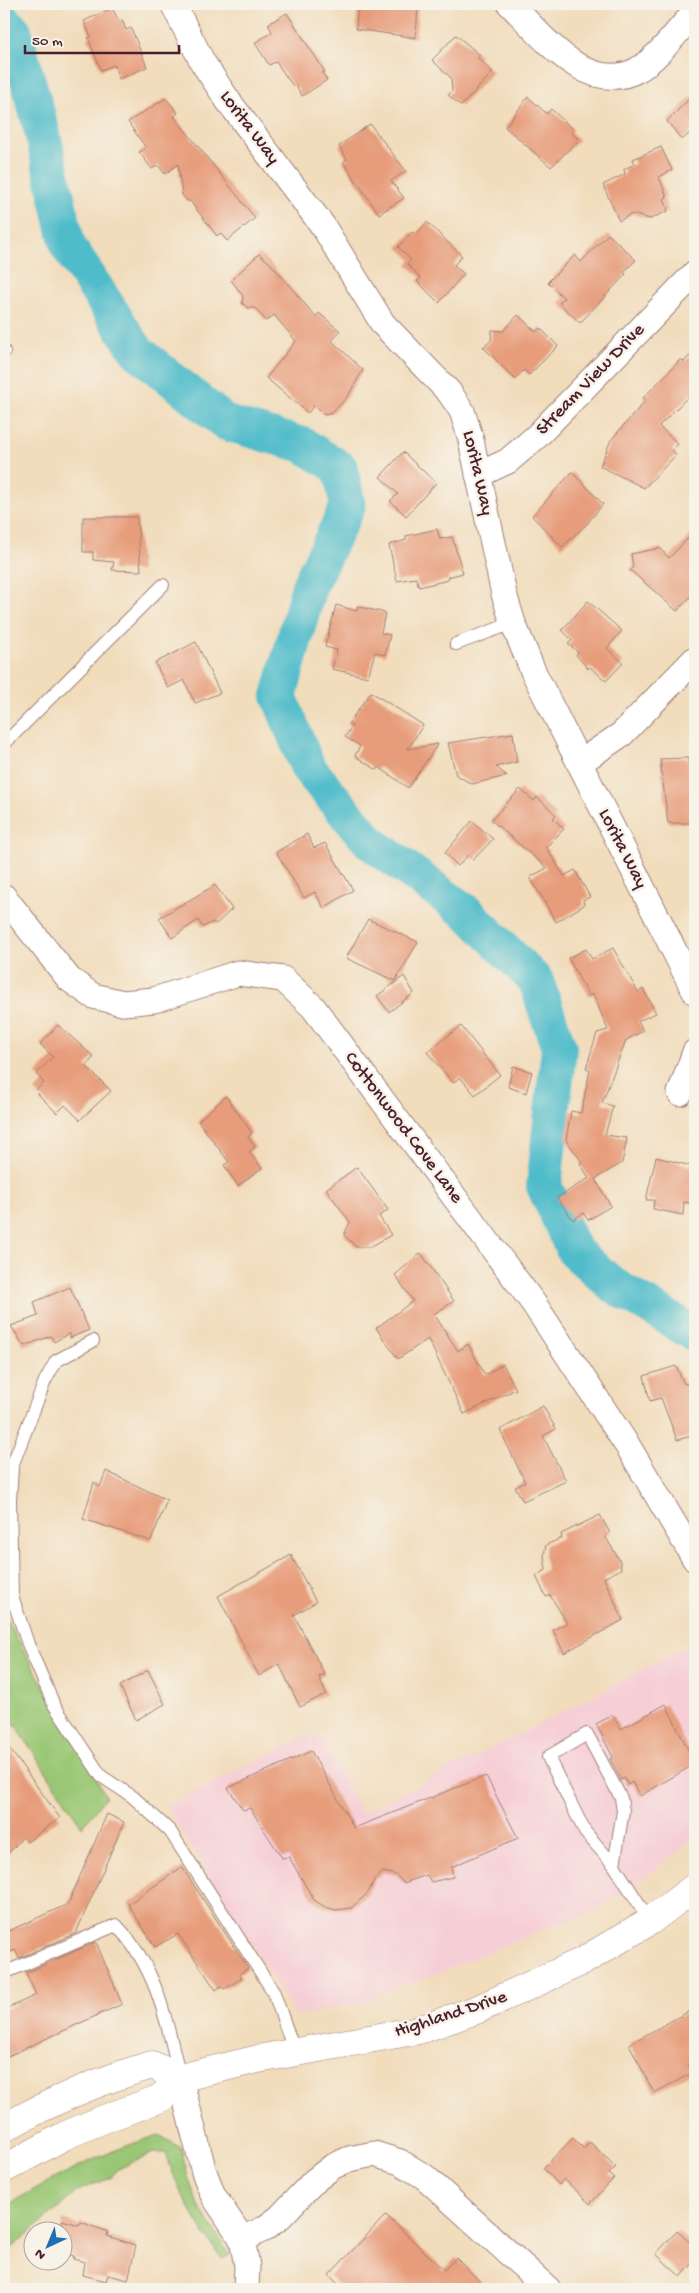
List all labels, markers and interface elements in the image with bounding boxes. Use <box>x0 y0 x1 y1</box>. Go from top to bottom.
scale bar <box>25 22 179 54</box>
text: 50 m <box>32 33 63 51</box>
street label: Lorita Way <box>214 87 285 170</box>
street label: Stream View Drive <box>532 319 650 441</box>
street label: Lorita Way <box>456 428 498 518</box>
street label: Lorita Way <box>592 805 652 893</box>
street label: Cottonwood Cove Lane <box>339 1048 468 1208</box>
street label: Highland Drive <box>392 1986 510 2044</box>
north arrow <box>22 2220 72 2270</box>
text: N <box>32 2244 50 2263</box>

